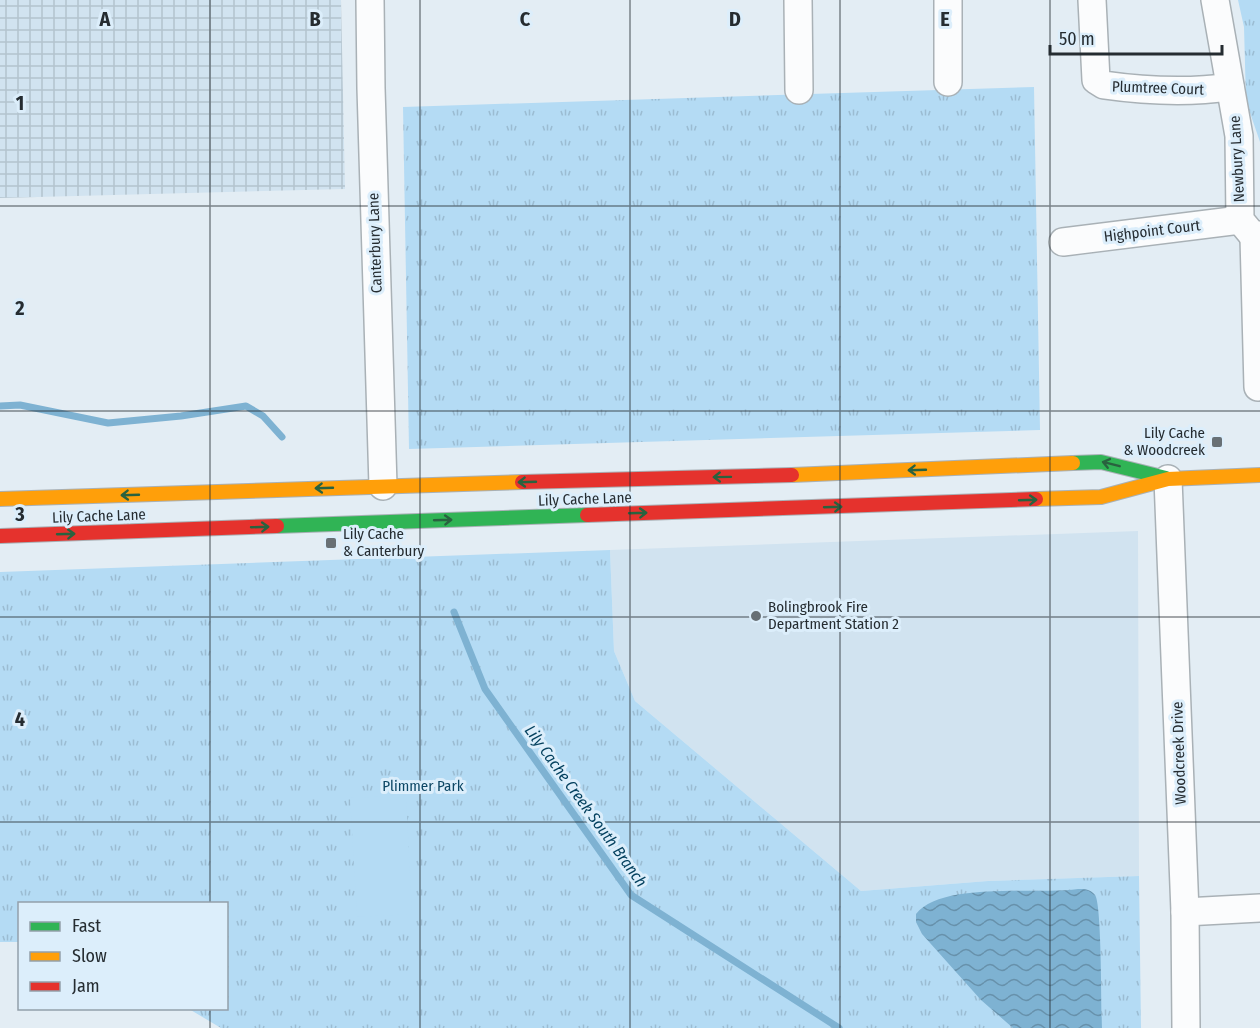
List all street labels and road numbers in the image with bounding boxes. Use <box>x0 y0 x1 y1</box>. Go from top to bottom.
street label: Plumtree Court <box>1112 77 1205 99</box>
street label: Newbury Lane <box>1226 115 1248 203</box>
street label: Canterbury Lane <box>364 192 386 294</box>
street label: Highpoint Court <box>1103 216 1201 246</box>
street label: Lily Cache Lane <box>538 488 632 510</box>
street label: Lily Cache Lane <box>52 505 146 527</box>
street label: Woodcreek Drive <box>1168 701 1190 805</box>

